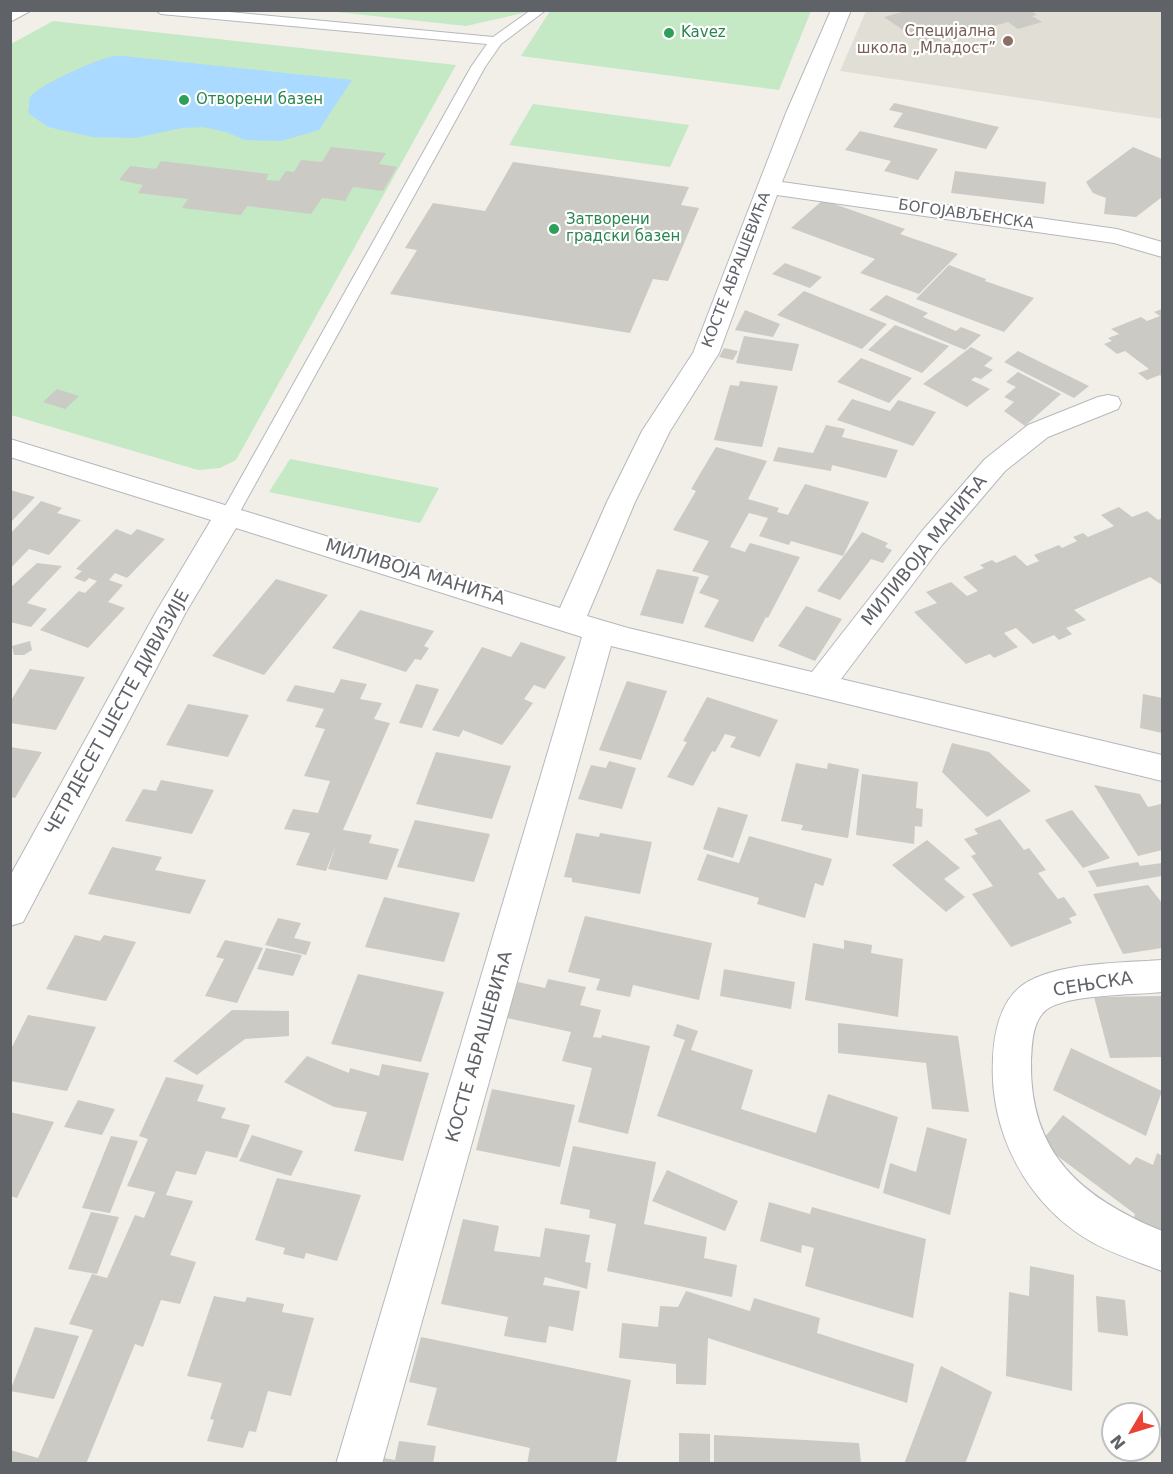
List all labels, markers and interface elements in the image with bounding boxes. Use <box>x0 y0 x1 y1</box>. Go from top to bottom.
place label: Специјална школа „Младост” <box>857 23 996 58</box>
place label: Kavez <box>681 24 726 42</box>
marker: Kavez <box>662 26 676 40</box>
marker: Специјална школа „Младост” <box>1001 34 1015 48</box>
place label: Отворени базен <box>196 91 323 109</box>
marker: Отворени базен <box>177 93 191 107</box>
street label: КОСТЕ АБРАШЕВИЋА <box>699 190 775 350</box>
street label: БОГОЈАВЉЕНСКА <box>897 197 1035 233</box>
place label: Затворени градски базен <box>566 211 680 246</box>
marker: Затворени градски базен <box>547 222 561 236</box>
street label: МИЛИВОЈА МАНИЋА <box>858 471 992 631</box>
street label: МИЛИВОЈА МАНИЋА <box>322 535 508 611</box>
street label: ЧЕТРДЕСЕТ ШЕСТЕ ДИВИЗИЈЕ <box>41 586 195 840</box>
street label: КОСТЕ АБРАШЕВИЋА <box>442 949 518 1145</box>
street label: СЕЊСКА <box>1052 968 1134 1002</box>
north arrow <box>1101 1402 1161 1462</box>
text: N <box>1106 1431 1130 1453</box>

